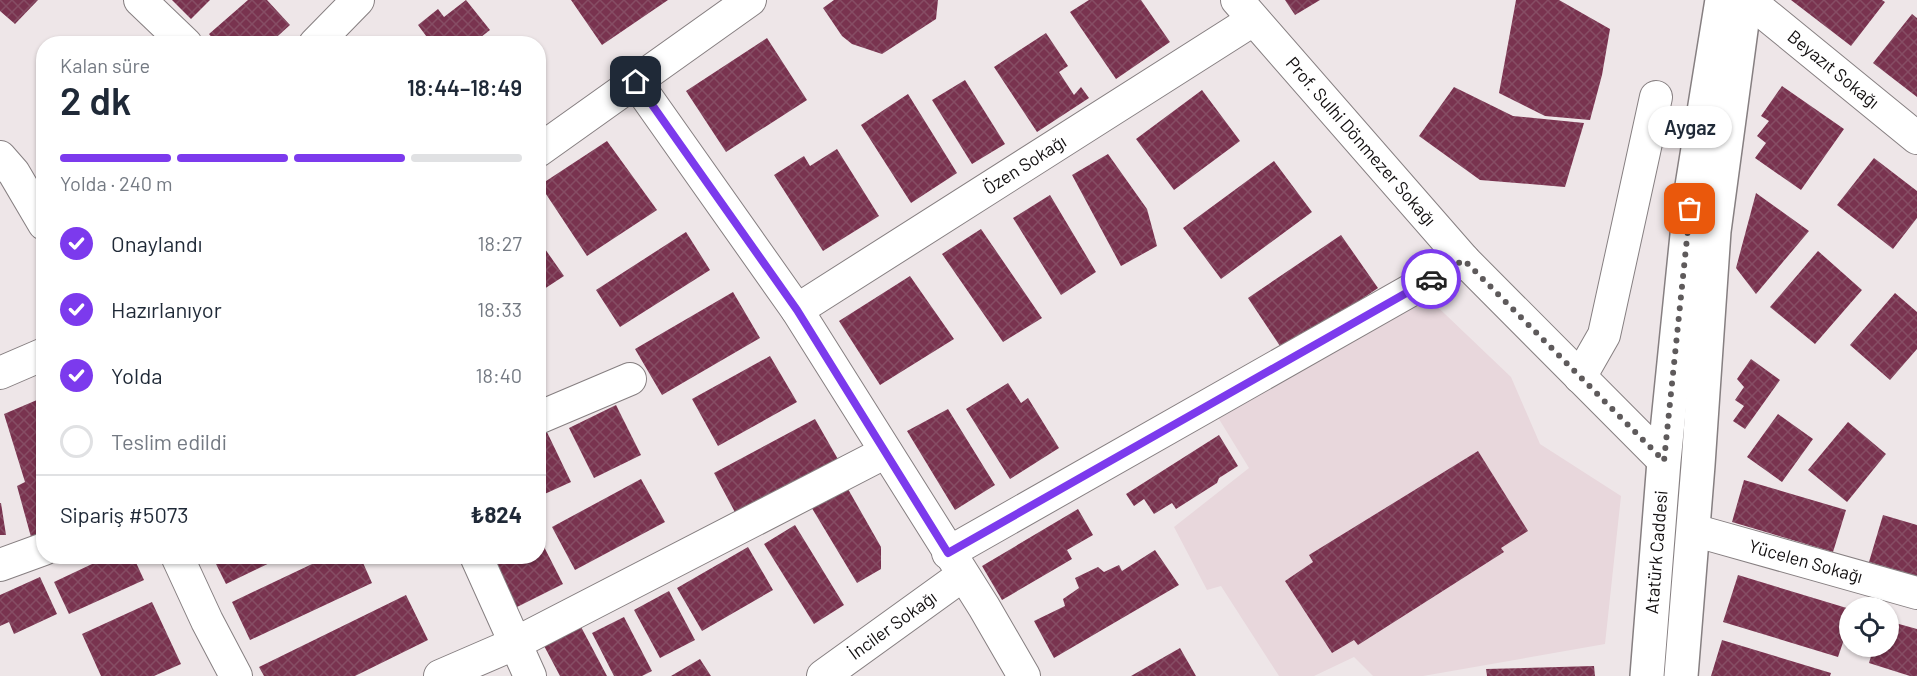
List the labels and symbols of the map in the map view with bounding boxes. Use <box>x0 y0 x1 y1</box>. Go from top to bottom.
street label: Beyazıt Sokağı <box>1784 25 1884 113</box>
street label: Prof. Sulhi Dönmezer Sokağı <box>1282 52 1441 230</box>
pin <box>610 56 661 107</box>
callout: Aygaz <box>1648 107 1732 149</box>
street label: Özen Sokağı <box>979 130 1070 199</box>
pin <box>1664 183 1715 234</box>
courier <box>1401 249 1461 309</box>
street label: Atatürk Caddesi <box>1640 490 1672 615</box>
street label: Yücelen Sokağı <box>1746 534 1865 587</box>
street label: İnciler Sokağı <box>844 586 940 664</box>

